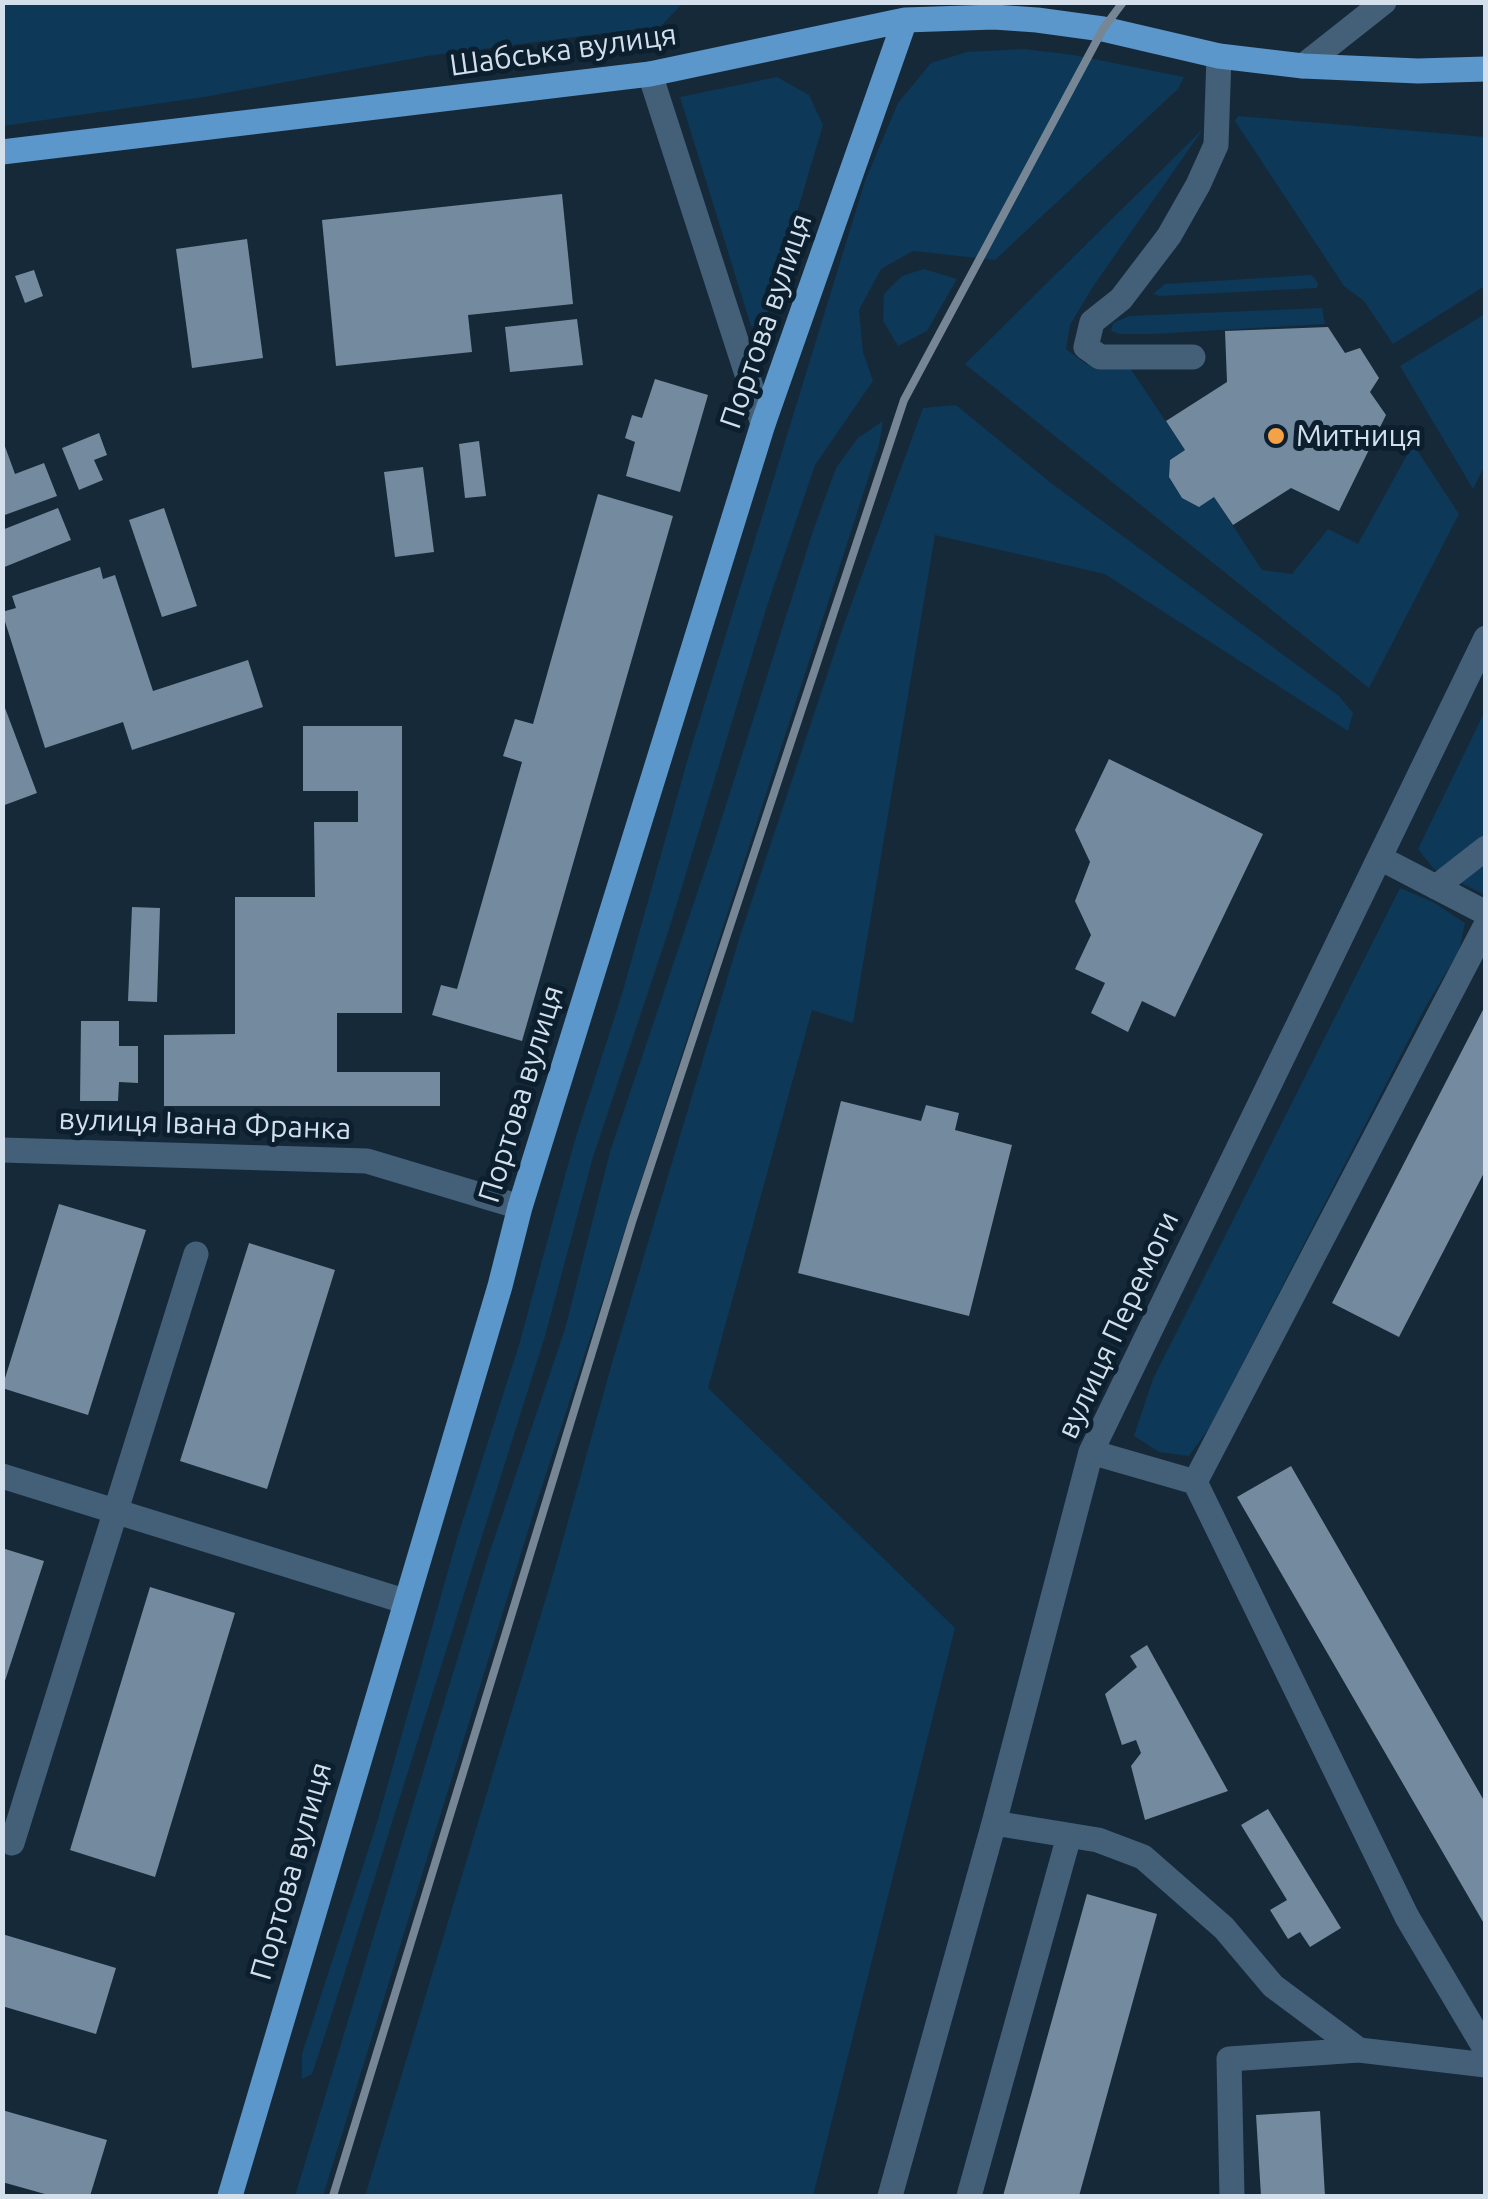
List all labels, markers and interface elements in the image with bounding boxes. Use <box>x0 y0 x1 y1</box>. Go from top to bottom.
street label: Шабська вулиця <box>447 16 679 84</box>
street label: Портова вулиця <box>712 209 820 433</box>
place label: Митниця <box>1296 418 1422 454</box>
marker: Митниця <box>1265 425 1287 447</box>
street label: Портова вулиця <box>471 981 571 1207</box>
street label: вулиця Івана Франка <box>58 1101 352 1147</box>
street label: вулиця Перемоги <box>1050 1206 1186 1444</box>
street label: Портова вулиця <box>243 1758 339 1984</box>

